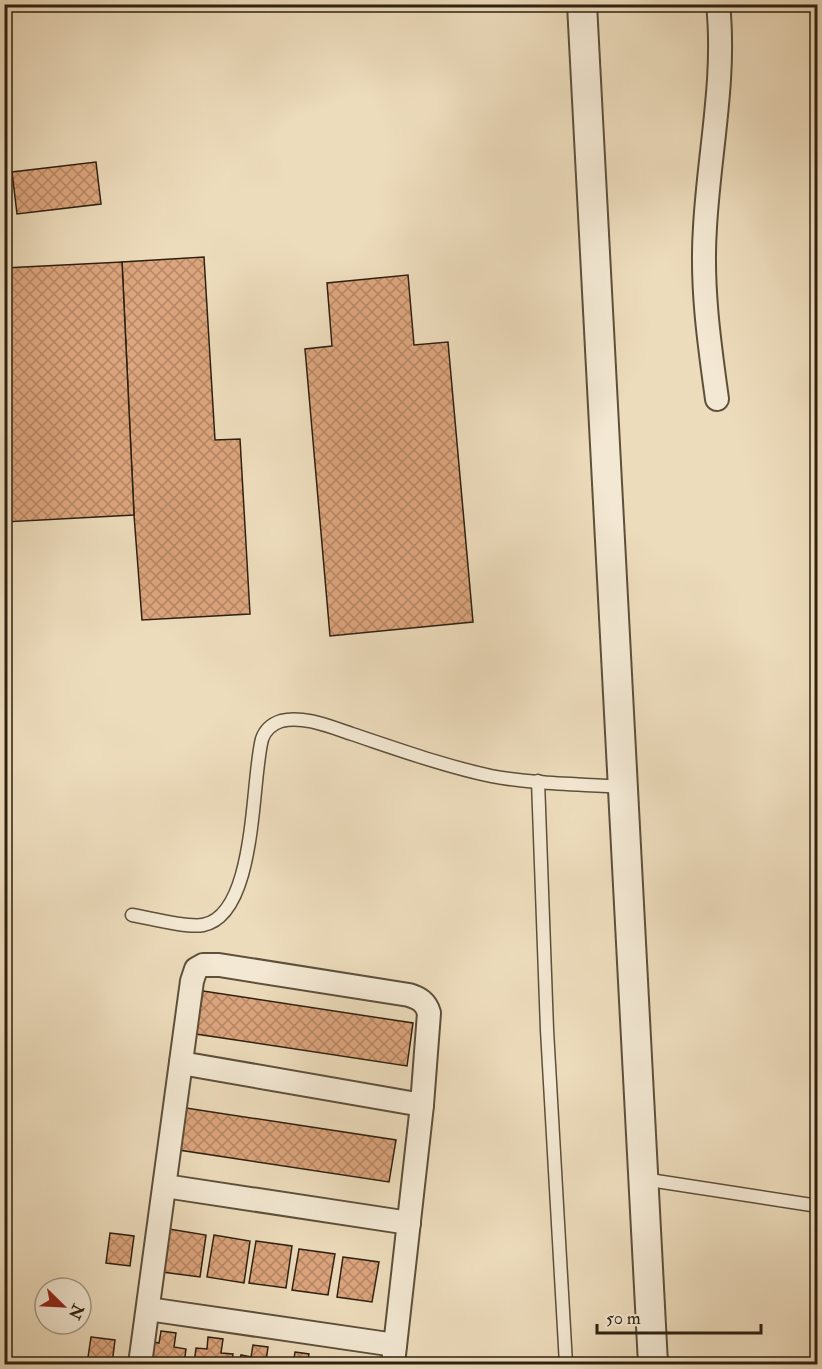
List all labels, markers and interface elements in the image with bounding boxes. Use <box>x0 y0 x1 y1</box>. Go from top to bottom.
north arrow <box>33 1276 93 1336</box>
scale bar <box>597 1297 760 1335</box>
text: N <box>63 1300 88 1323</box>
text: 50 m <box>606 1307 641 1330</box>

